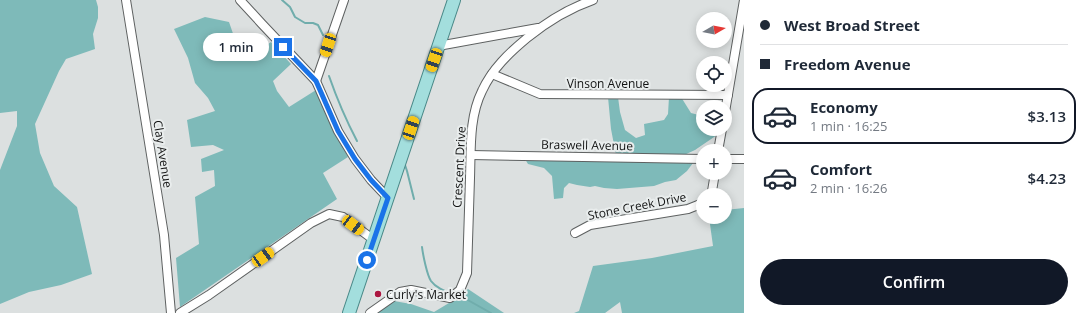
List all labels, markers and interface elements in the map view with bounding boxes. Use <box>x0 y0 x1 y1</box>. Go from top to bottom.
north arrow <box>696 12 732 48</box>
map controls <box>696 12 732 224</box>
text: West Broad Street <box>784 15 920 35</box>
car <box>319 32 337 58</box>
callout: 1 min <box>203 33 269 61</box>
text: 1 min <box>218 38 254 56</box>
route end <box>274 38 292 56</box>
car <box>424 47 444 73</box>
text: Freedom Avenue <box>784 54 911 74</box>
button: locate <box>696 56 732 92</box>
street label: Vinson Avenue <box>567 75 650 92</box>
text: Economy <box>810 97 878 117</box>
icon: car <box>762 98 798 134</box>
button: layers <box>696 100 732 136</box>
text: $3.13 <box>1028 106 1066 126</box>
car <box>402 115 420 141</box>
text: 1 min · 16:25 <box>810 117 887 135</box>
street label: Clay Avenue <box>149 119 177 189</box>
street label: Crescent Drive <box>448 126 470 208</box>
street label: Braswell Avenue <box>541 136 633 154</box>
button: + <box>696 144 732 180</box>
text: Comfort <box>810 159 872 179</box>
icon: car <box>762 160 798 196</box>
text: $4.23 <box>1028 168 1066 188</box>
text: 2 min · 16:26 <box>810 179 887 197</box>
street label: Stone Creek Drive <box>586 188 688 224</box>
button: − <box>696 188 732 224</box>
car <box>340 213 366 237</box>
car <box>250 245 276 269</box>
route start <box>358 251 376 269</box>
button: Confirm <box>760 259 1068 305</box>
place label: Curly's Market <box>386 286 466 303</box>
marker: Curly's Market <box>373 289 383 299</box>

